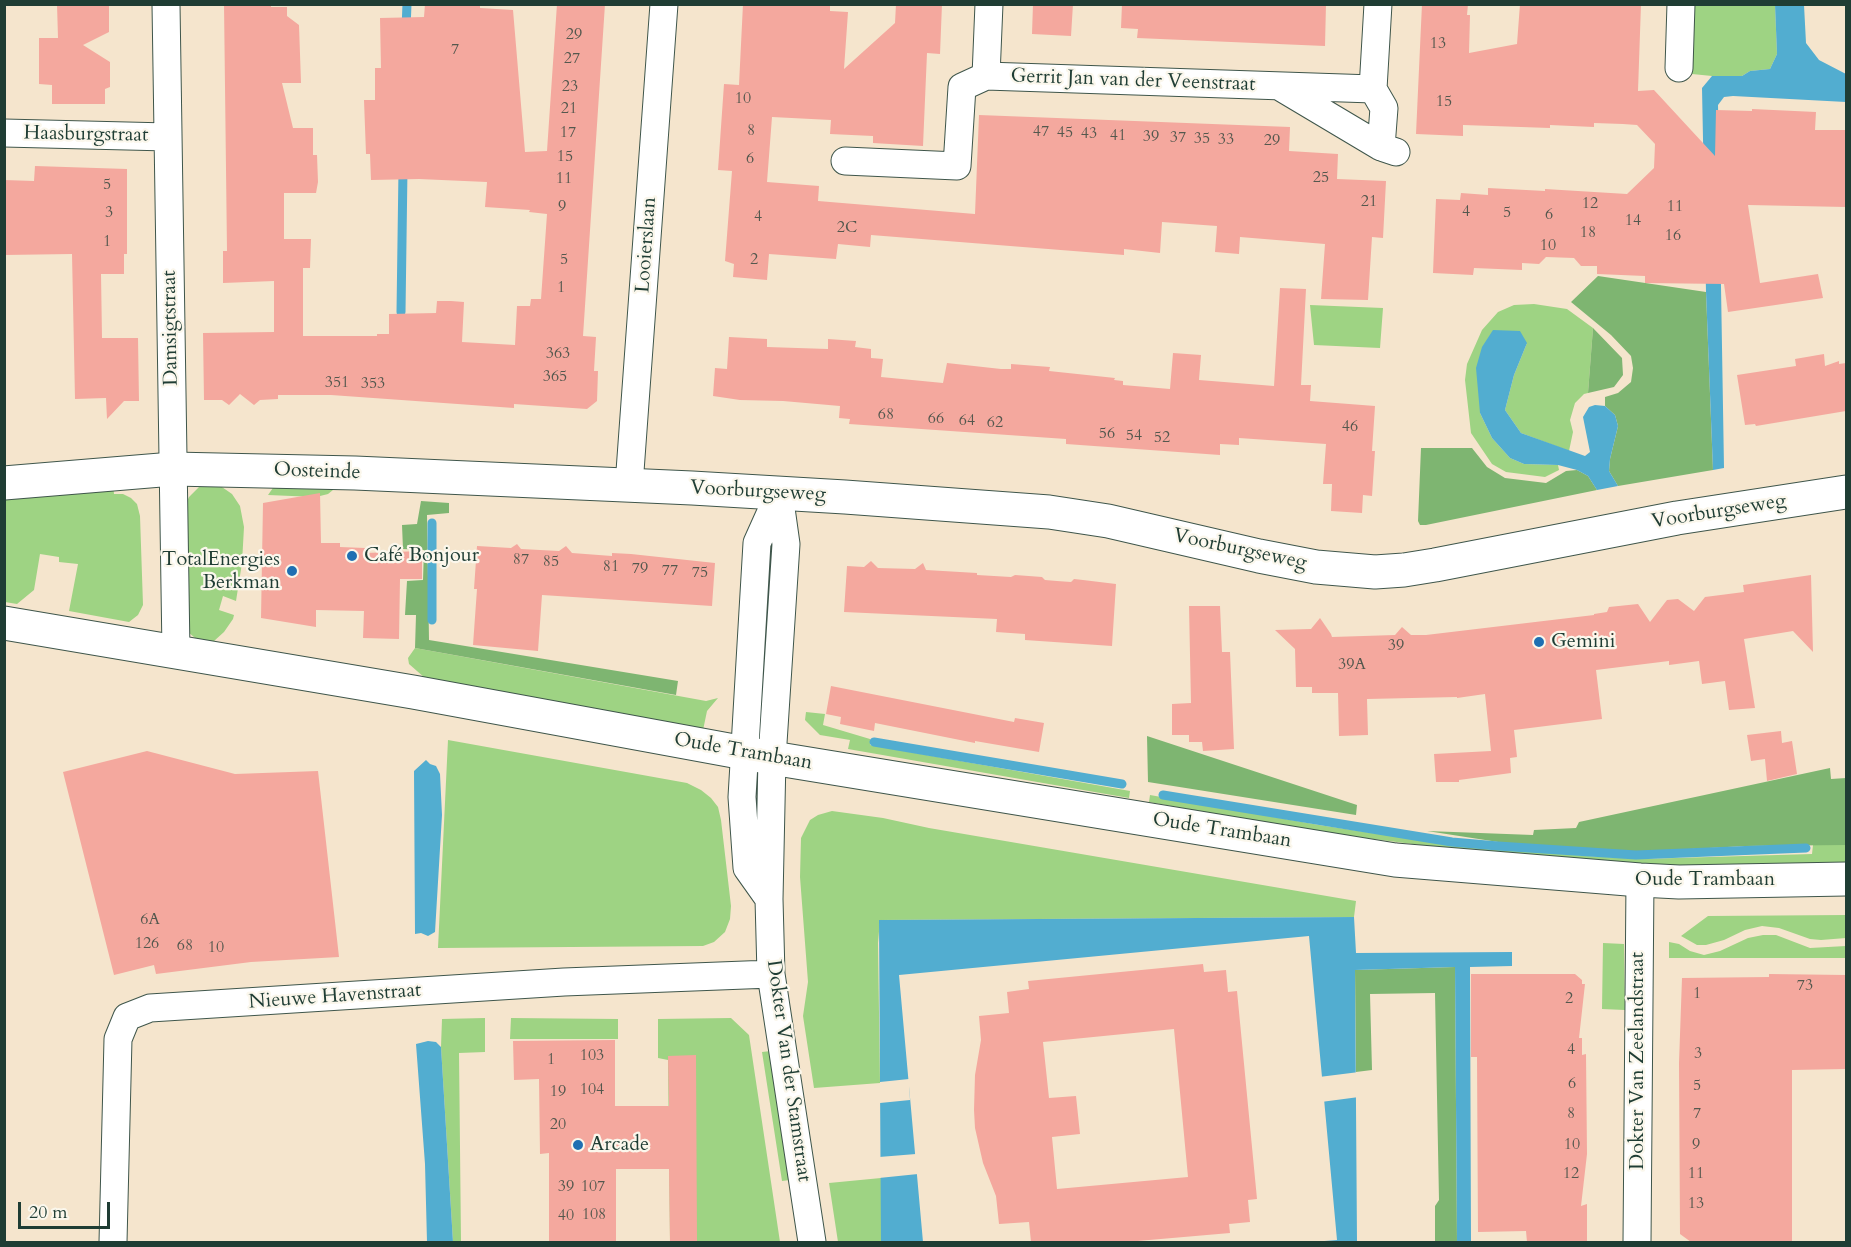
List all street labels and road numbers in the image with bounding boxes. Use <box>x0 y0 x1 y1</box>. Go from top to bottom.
street label: Gerrit Jan van der Veenstraat <box>1010 65 1256 97</box>
street label: Haasburgstraat <box>23 122 149 148</box>
street label: Looierslaan <box>632 196 662 294</box>
street label: Damsigtstraat <box>158 270 184 386</box>
street label: Oosteinde <box>273 458 361 486</box>
street label: Voorburgseweg <box>690 476 826 508</box>
street label: Voorburgseweg <box>1650 490 1788 534</box>
street label: Voorburgseweg <box>1171 524 1309 576</box>
street label: Oude Trambaan <box>672 728 814 776</box>
street label: Oude Trambaan <box>1151 808 1293 854</box>
street label: Oude Trambaan <box>1635 868 1775 892</box>
street label: Dokter Van Zeelandstraat <box>1626 952 1650 1170</box>
street label: Dokter Van der Stamstraat <box>761 958 815 1184</box>
street label: Nieuwe Havenstraat <box>248 979 422 1015</box>

